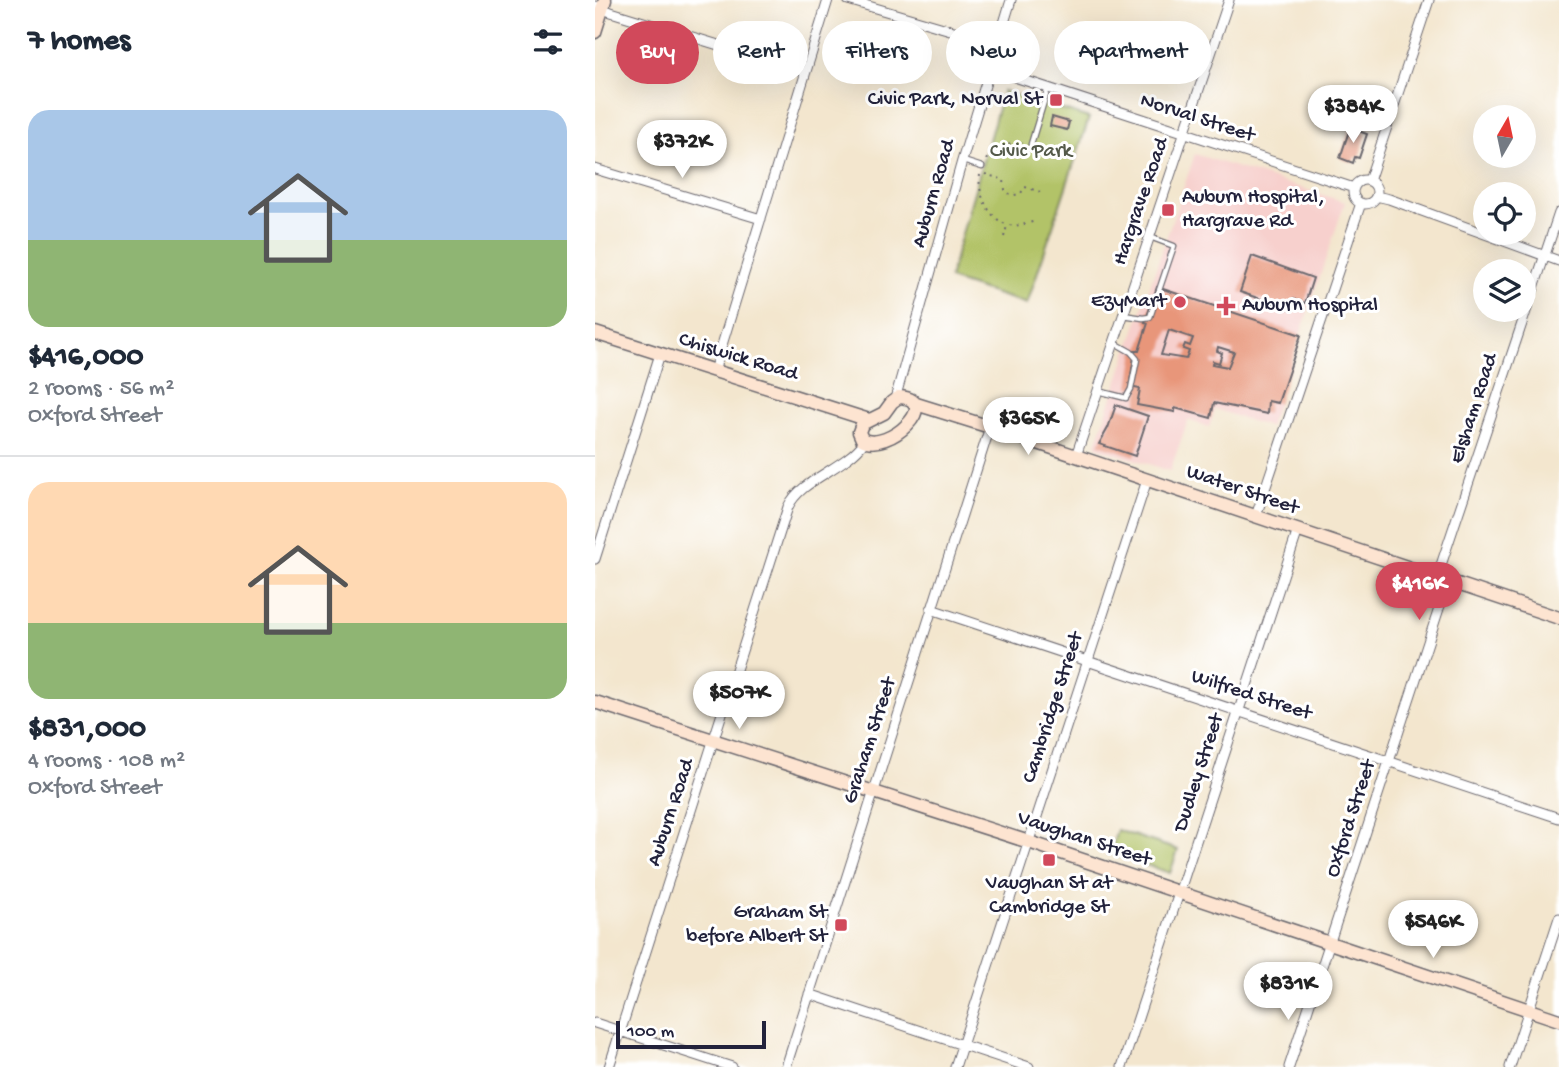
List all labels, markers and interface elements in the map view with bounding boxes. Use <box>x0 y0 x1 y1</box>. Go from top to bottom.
chip: Buy <box>616 21 699 84</box>
chip: Rent <box>713 21 808 84</box>
chip: Filters <box>822 21 932 84</box>
chip: New <box>946 21 1040 84</box>
chip: Apartment <box>1054 21 1211 84</box>
icon: filters <box>529 23 567 61</box>
text: 7 homes <box>28 25 130 60</box>
pin: $384K <box>1304 86 1402 145</box>
place label: Civic Park, Norval St <box>868 88 1044 113</box>
street label: Norval Street <box>1137 89 1260 150</box>
marker: Civic Park, Norval St <box>1048 92 1064 108</box>
text: $384K <box>1324 94 1382 121</box>
north arrow <box>1473 105 1537 168</box>
map controls <box>1473 105 1536 322</box>
pin: $372K <box>633 120 731 180</box>
text: $372K <box>653 129 711 156</box>
street label: Hargrave Road <box>1109 133 1176 269</box>
street label: Auburn Road <box>908 135 963 251</box>
park label: Civic Park <box>990 140 1075 165</box>
icon: home <box>235 155 361 281</box>
button: locate <box>1473 182 1536 245</box>
place label: Auburn Hospital, Hargrave Rd <box>1182 186 1325 235</box>
marker: Auburn Hospital, Hargrave Rd <box>1160 202 1176 218</box>
button: layers <box>1473 259 1536 322</box>
place label: EzyMart <box>1091 290 1168 315</box>
marker: EzyMart <box>1172 294 1188 310</box>
place label: Auburn Hospital <box>1242 294 1378 319</box>
marker: Auburn Hospital <box>1216 296 1236 316</box>
street label: Chiswick Road <box>675 328 802 388</box>
text: $416,000 <box>28 341 144 376</box>
street label: Elsham Road <box>1445 349 1505 467</box>
text: 2 rooms · 56 m² <box>28 376 174 403</box>
pin: $365K <box>979 398 1077 457</box>
text: Oxford Street <box>28 403 161 430</box>
text: $365K <box>999 406 1057 433</box>
street label: Water Street <box>1182 460 1304 523</box>
icon: home <box>235 527 361 653</box>
pin: $416K <box>1370 562 1468 622</box>
text: $416K <box>1392 571 1446 598</box>
street label: Cambridge Street <box>1018 627 1091 787</box>
street label: Wilfred Street <box>1188 665 1317 728</box>
pin: $507K <box>690 672 788 731</box>
street label: Graham Street <box>839 672 904 807</box>
text: $507K <box>709 680 769 707</box>
street label: Dudley Street <box>1169 709 1232 837</box>
text: $831,000 <box>28 713 146 748</box>
text: 4 rooms · 108 m² <box>28 748 185 775</box>
street label: Auburn Road <box>643 755 702 870</box>
street label: Oxford Street <box>1321 755 1383 881</box>
text: Oxford Street <box>28 775 161 802</box>
street label: Vaughan Street <box>1013 806 1156 874</box>
marker: Vaughan St at Cambridge St <box>1041 852 1057 868</box>
place label: Vaughan St at Cambridge St <box>985 872 1115 921</box>
pin: $546K <box>1384 900 1482 960</box>
place label: Graham St before Albert St <box>686 901 829 950</box>
text: $546K <box>1404 909 1462 936</box>
marker: Graham St before Albert St <box>833 917 849 933</box>
pin: $831K <box>1239 962 1337 1022</box>
text: $831K <box>1260 971 1316 998</box>
scale bar <box>616 1018 767 1050</box>
text: 100 m <box>627 1021 674 1044</box>

